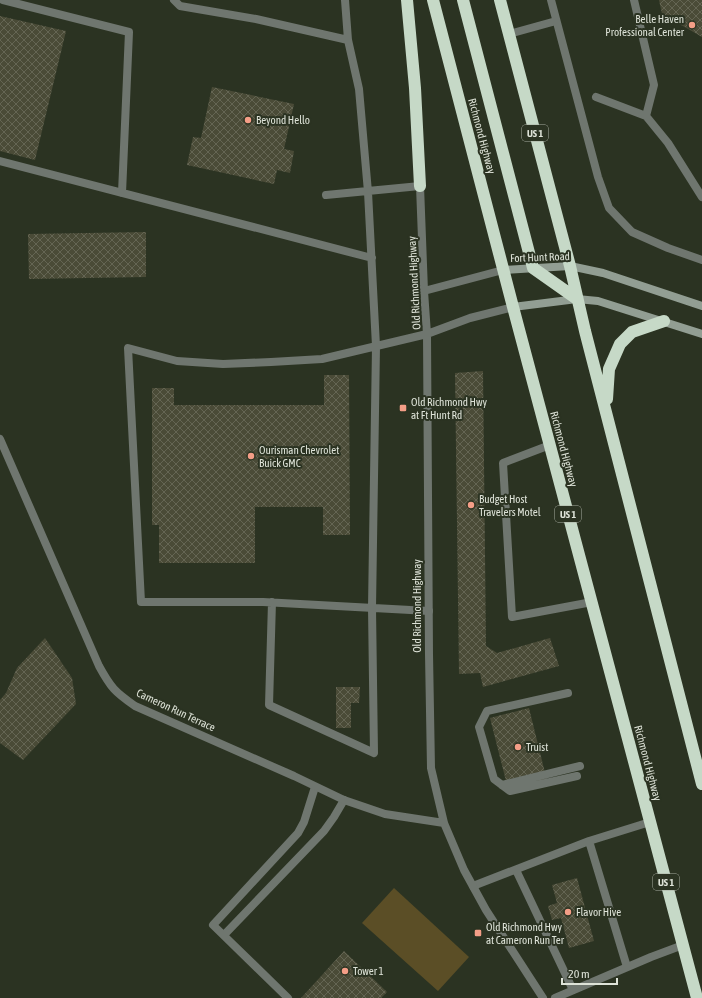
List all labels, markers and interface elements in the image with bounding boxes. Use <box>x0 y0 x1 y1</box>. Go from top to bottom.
place label: Belle Haven Professional Center <box>605 13 685 38</box>
marker: Belle Haven Professional Center <box>687 20 697 30</box>
street label: Richmond Highway <box>466 97 498 176</box>
place label: Beyond Hello <box>256 114 310 126</box>
marker: Beyond Hello <box>243 115 253 125</box>
road number: US 1 <box>522 125 548 141</box>
street label: Old Richmond Highway <box>406 235 422 330</box>
street label: Fort Hunt Road <box>510 250 570 264</box>
place label: Old Richmond Hwy at Ft Hunt Rd <box>411 396 487 421</box>
marker: Old Richmond Hwy at Ft Hunt Rd <box>398 403 408 413</box>
street label: Richmond Highway <box>548 410 580 489</box>
place label: Ourisman Chevrolet Buick GMC <box>259 444 339 469</box>
marker: Ourisman Chevrolet Buick GMC <box>246 451 256 461</box>
place label: Budget Host Travelers Motel <box>479 493 541 518</box>
marker: Budget Host Travelers Motel <box>466 500 476 510</box>
road number: US 1 <box>555 506 581 522</box>
street label: Old Richmond Highway <box>411 559 423 653</box>
street label: Cameron Run Terrace <box>135 686 217 734</box>
street label: Richmond Highway <box>632 724 664 803</box>
place label: Truist <box>526 741 548 753</box>
marker: Truist <box>513 742 523 752</box>
road number: US 1 <box>653 874 679 890</box>
place label: Flavor Hive <box>576 906 621 918</box>
marker: Flavor Hive <box>563 907 573 917</box>
place label: Old Richmond Hwy at Cameron Run Ter <box>486 921 565 946</box>
marker: Old Richmond Hwy at Cameron Run Ter <box>473 928 483 938</box>
scale bar <box>562 960 617 986</box>
place label: Tower 1 <box>353 965 384 977</box>
marker: Tower 1 <box>340 966 350 976</box>
text: 20 m <box>568 967 590 981</box>

